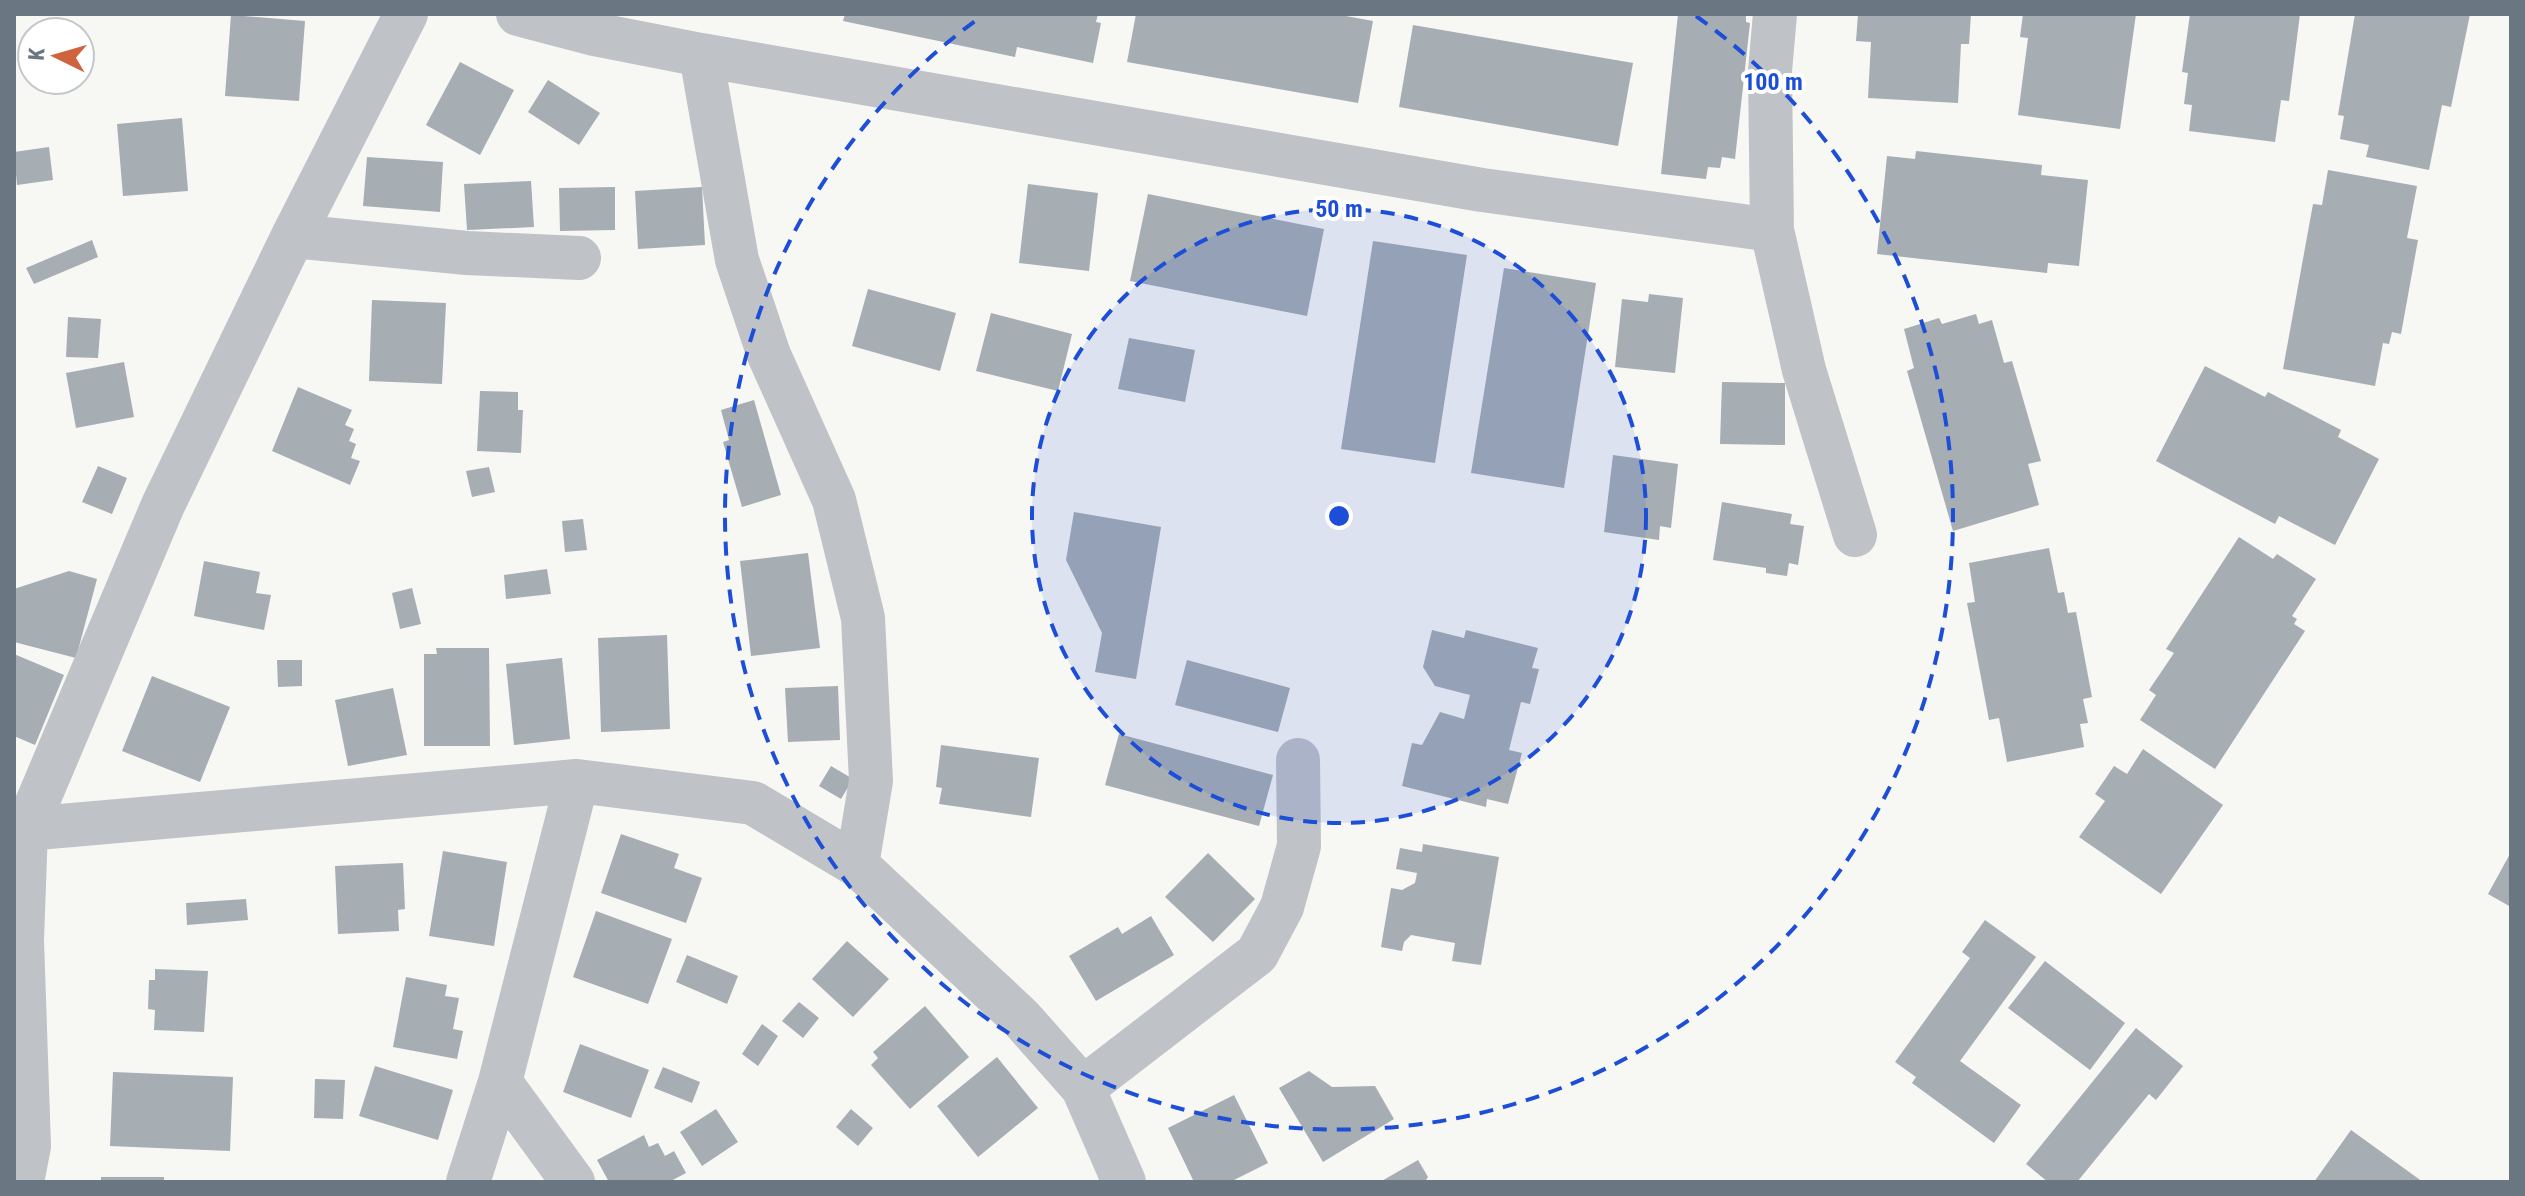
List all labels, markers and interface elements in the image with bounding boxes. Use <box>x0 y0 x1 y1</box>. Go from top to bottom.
north arrow <box>16 16 96 96</box>
text: K <box>24 46 50 61</box>
text: 100 m <box>1743 68 1803 96</box>
text: 50 m <box>1315 195 1363 223</box>
centre of rings <box>1325 502 1353 530</box>

